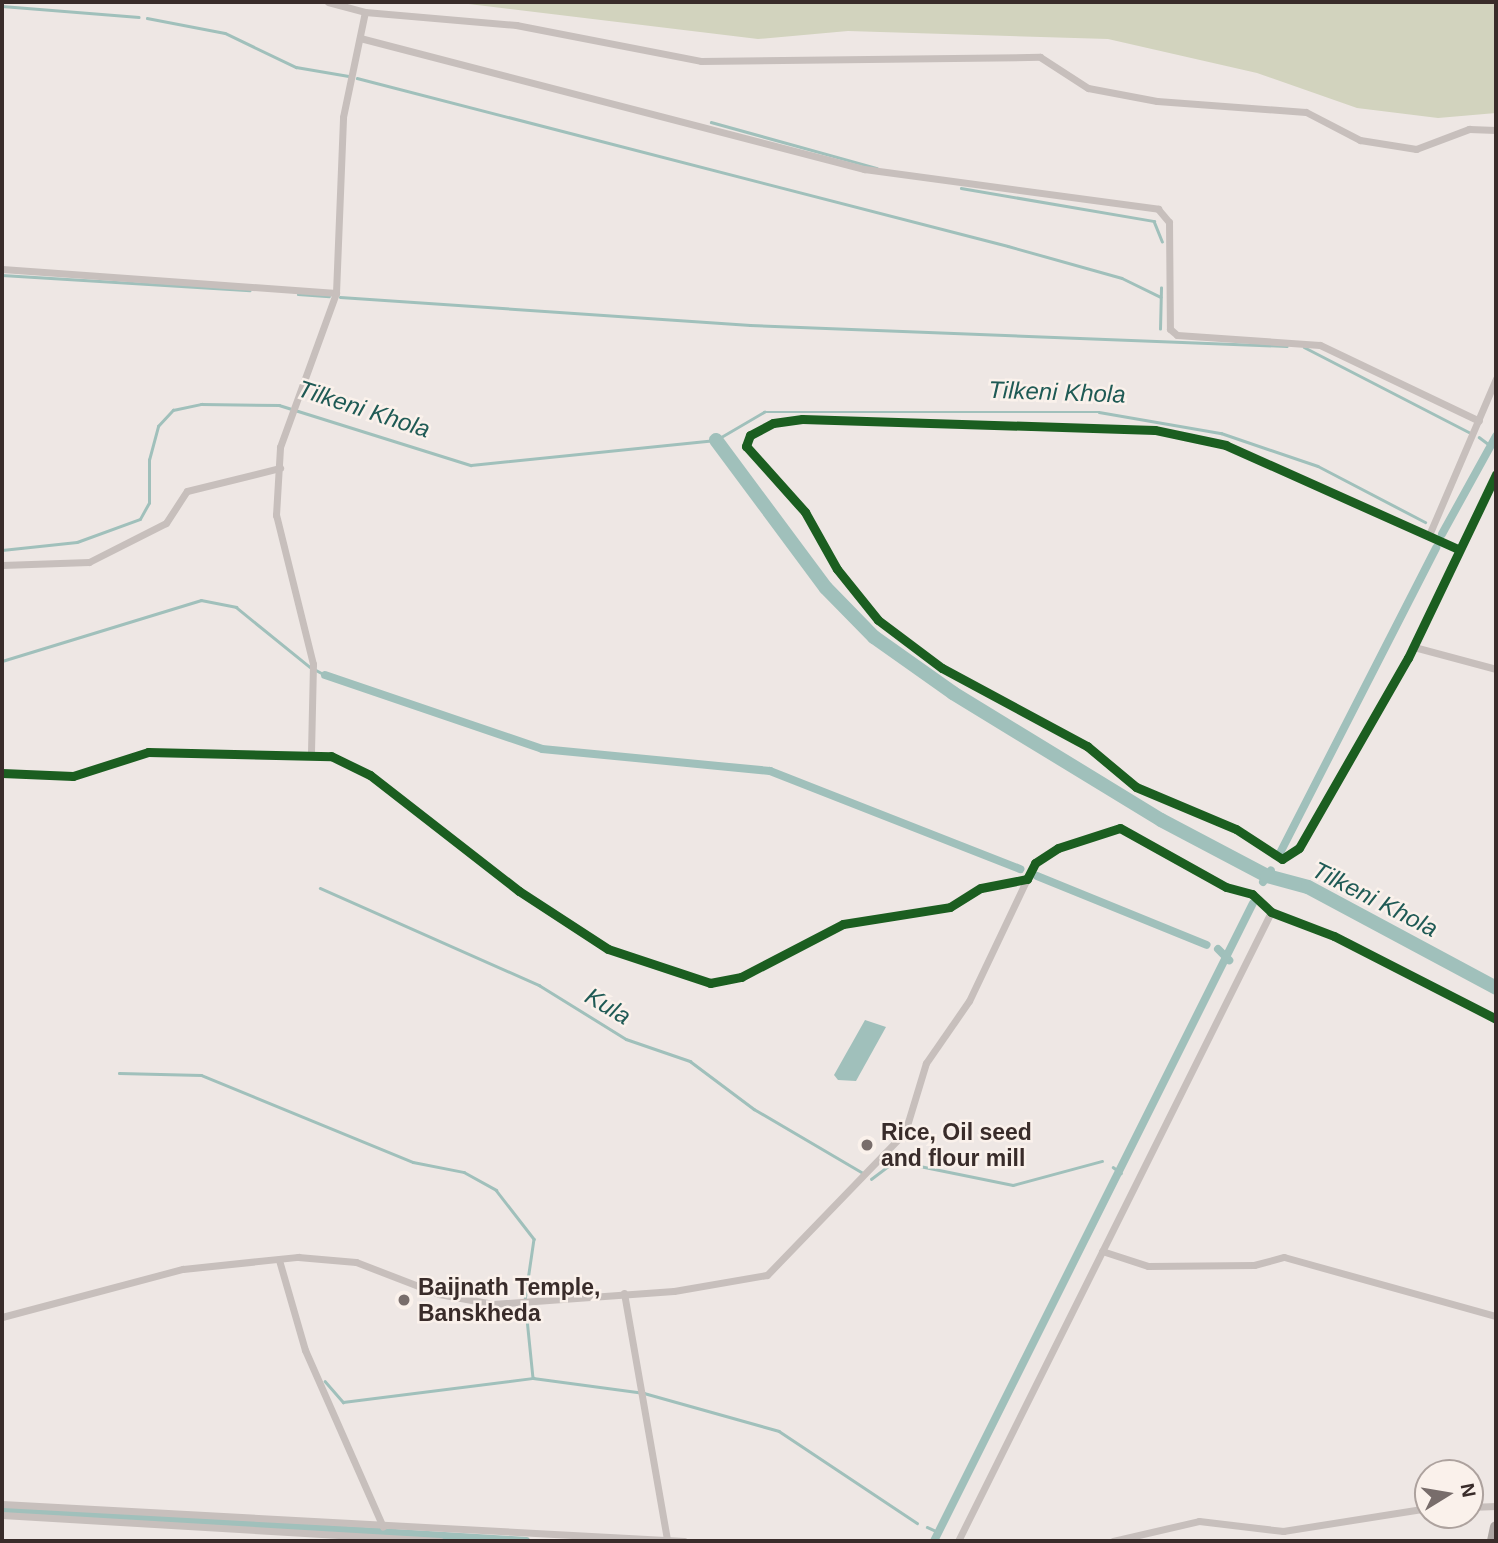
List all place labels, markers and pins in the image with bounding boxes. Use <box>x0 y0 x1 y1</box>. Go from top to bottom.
place label: Rice, Oil seed and flour mill <box>881 1118 1032 1172</box>
marker: Rice, Oil seed and flour mill <box>859 1137 875 1153</box>
place label: Baijnath Temple, Banskheda <box>418 1273 600 1327</box>
marker: Baijnath Temple, Banskheda <box>396 1292 412 1308</box>

